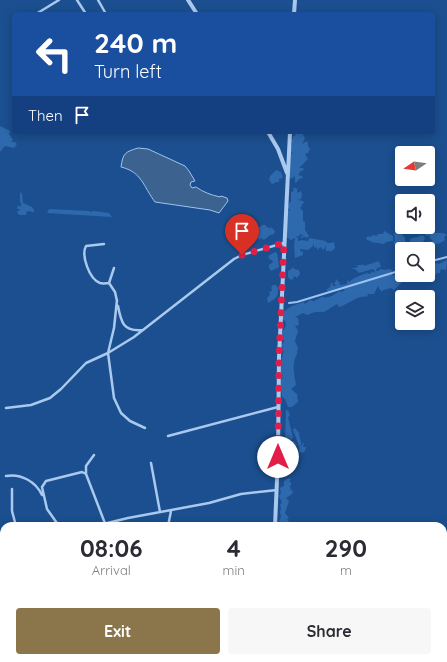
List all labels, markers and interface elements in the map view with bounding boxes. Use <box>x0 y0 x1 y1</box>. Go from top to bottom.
text: 240 m <box>94 25 177 60</box>
icon: left <box>28 28 80 80</box>
text: Turn left <box>94 60 162 83</box>
icon: arrive <box>71 104 93 126</box>
text: Then <box>28 106 63 125</box>
north arrow <box>395 146 435 186</box>
map controls <box>395 146 435 330</box>
button: sound <box>395 194 435 234</box>
pin <box>225 214 259 255</box>
icon: arrive <box>231 220 253 242</box>
button: search <box>395 242 435 282</box>
button: layers <box>395 290 435 330</box>
position arrow <box>257 436 299 478</box>
text: 08:06 <box>80 533 143 563</box>
text: 4 <box>227 533 241 563</box>
text: 290 <box>325 533 367 563</box>
text: Arrival <box>92 562 131 578</box>
text: min <box>223 562 245 578</box>
text: m <box>340 562 352 578</box>
button: Exit <box>16 608 220 654</box>
button: Share <box>228 608 431 654</box>

